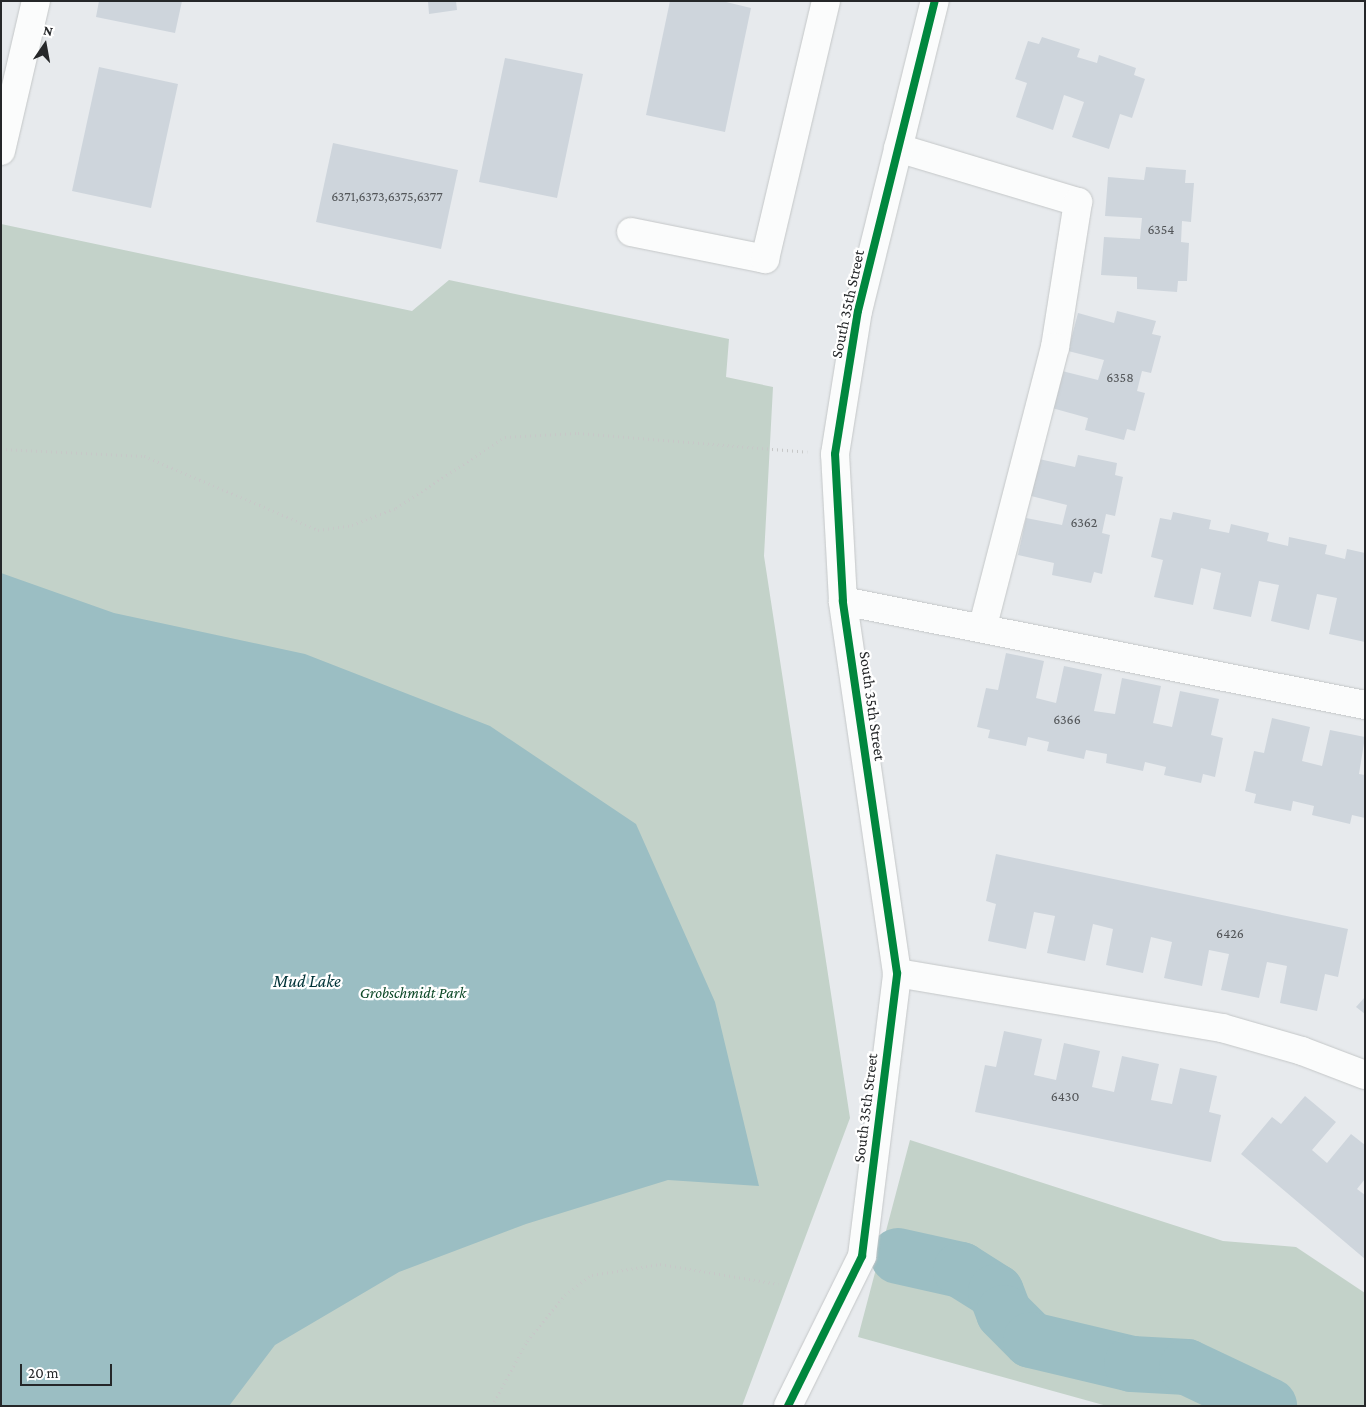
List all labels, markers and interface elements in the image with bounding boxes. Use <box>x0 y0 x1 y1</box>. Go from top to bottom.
north arrow <box>20 20 70 70</box>
text: N <box>42 22 54 39</box>
house number: 6371,6373,6375,6377 <box>331 188 443 204</box>
house number: 6354 <box>1147 221 1175 237</box>
street label: South 35th Street <box>827 248 869 360</box>
house number: 6358 <box>1106 369 1134 385</box>
house number: 6362 <box>1071 514 1097 530</box>
street label: South 35th Street <box>855 650 889 762</box>
house number: 6366 <box>1053 711 1081 727</box>
house number: 6426 <box>1216 925 1244 941</box>
water label: Mud Lake <box>273 970 341 992</box>
park label: Grobschmidt Park <box>360 983 466 1003</box>
street label: South 35th Street <box>850 1052 882 1164</box>
house number: 6430 <box>1051 1088 1079 1104</box>
scale bar <box>22 1354 115 1386</box>
text: 20 m <box>28 1365 59 1381</box>

